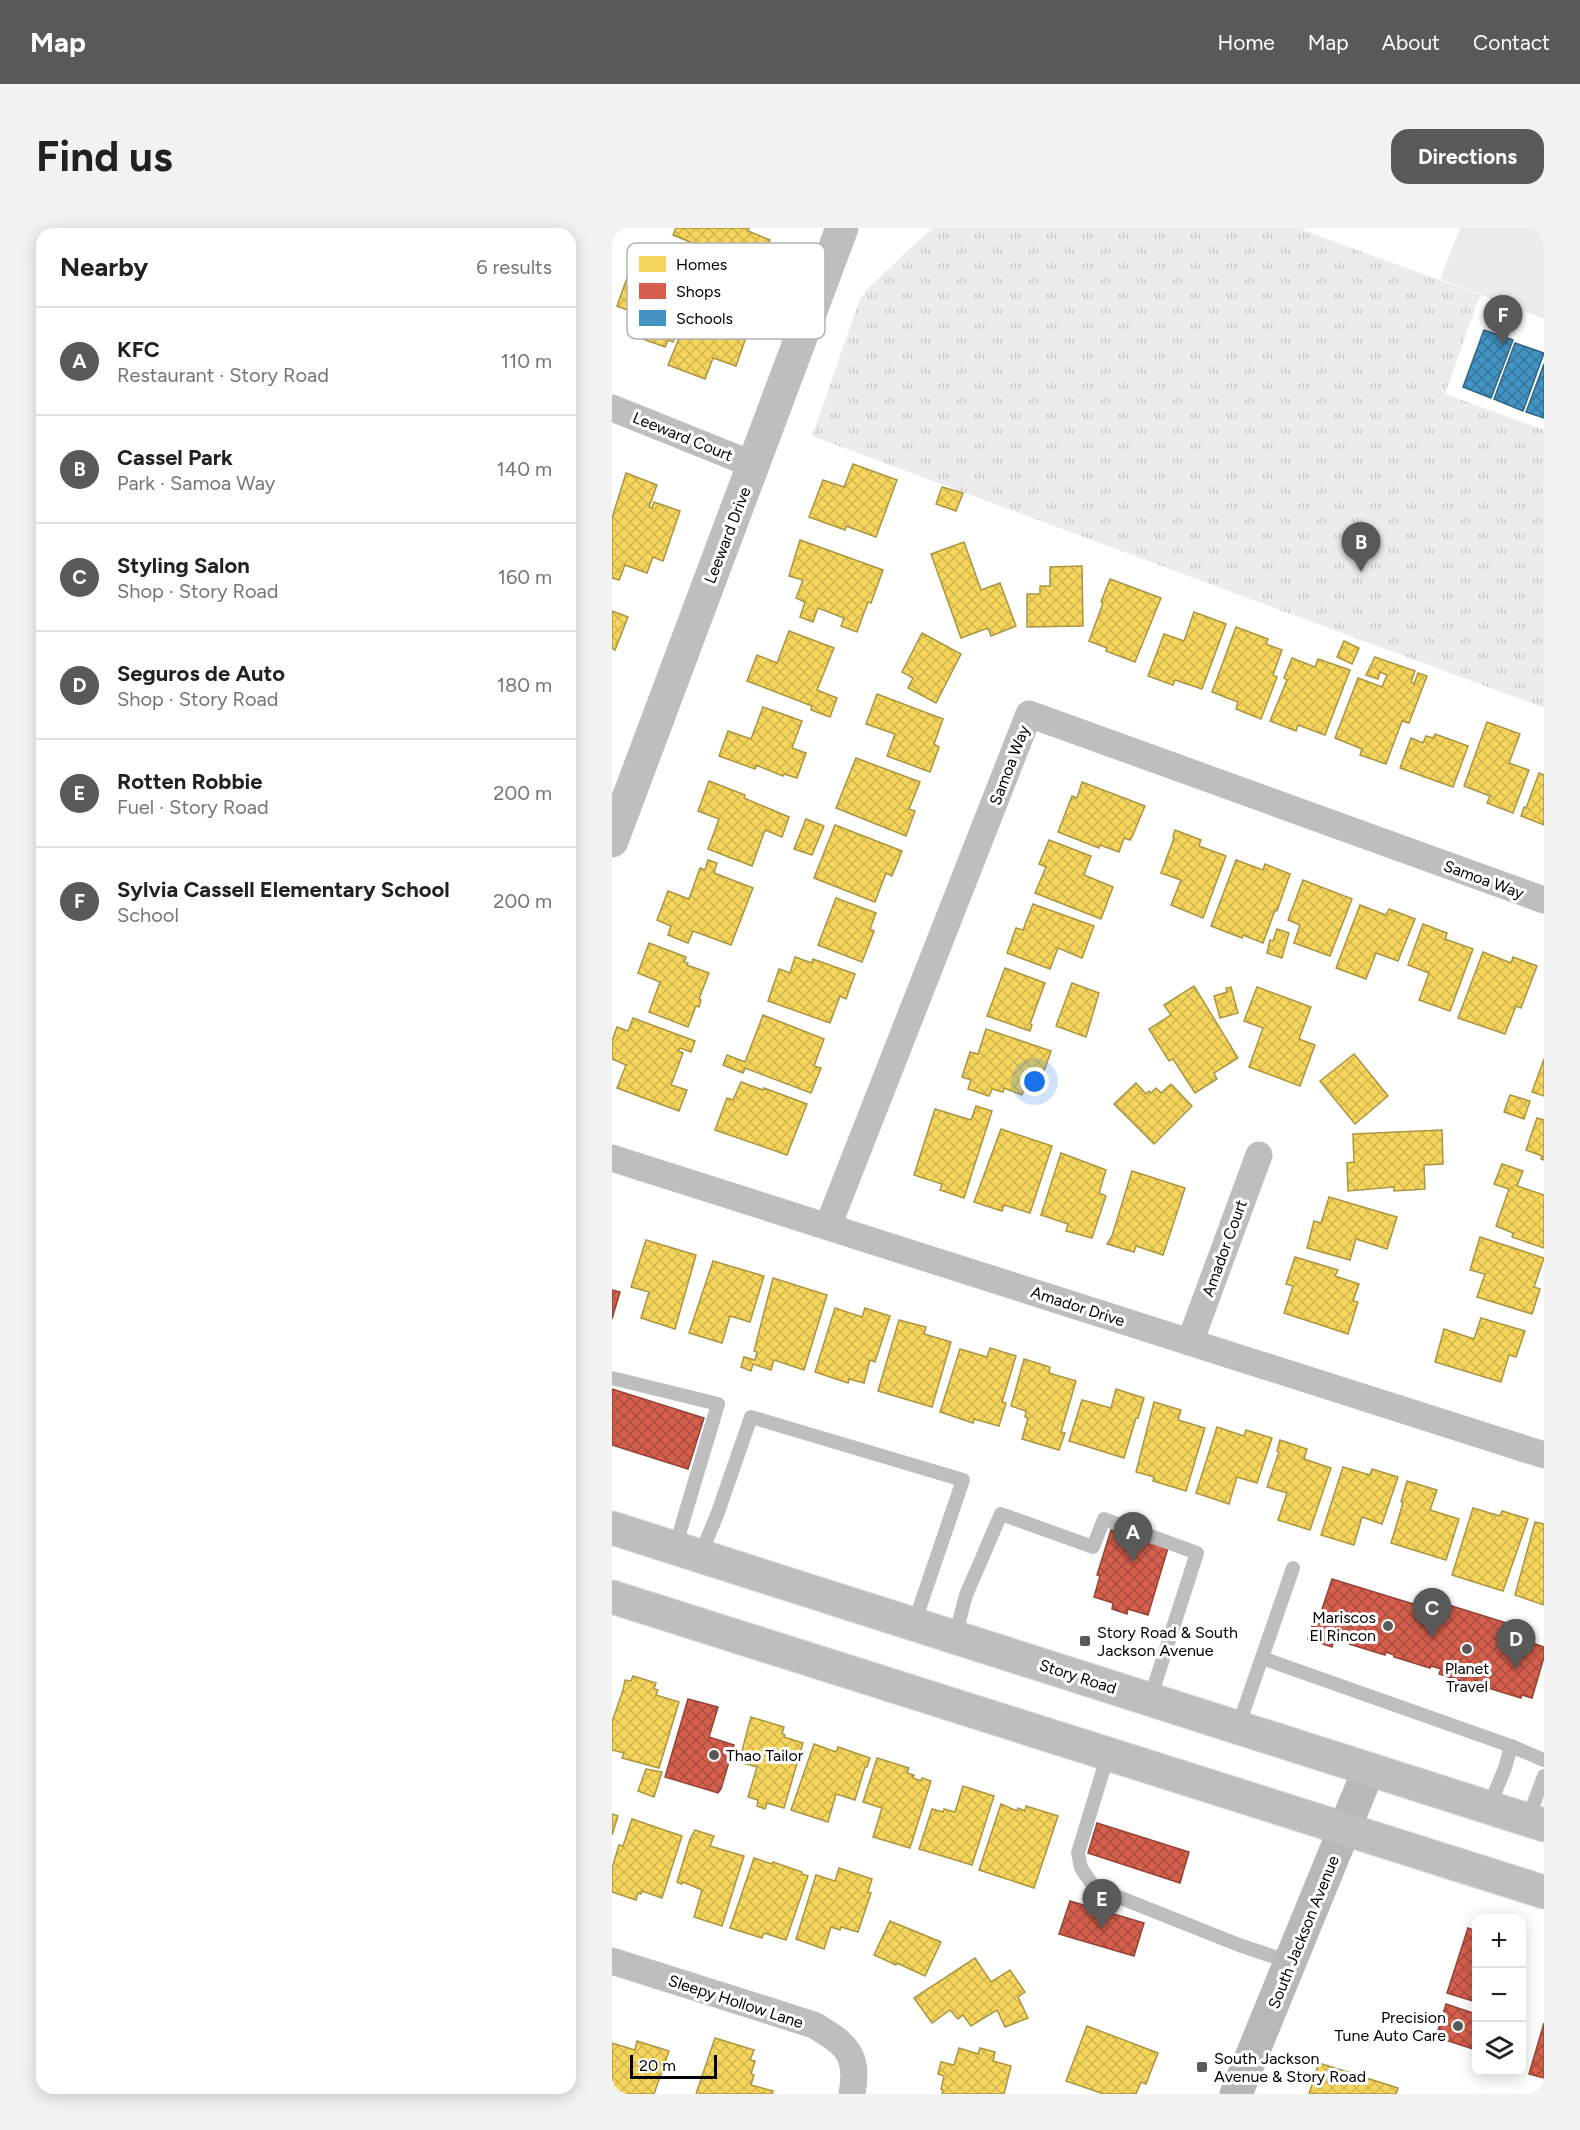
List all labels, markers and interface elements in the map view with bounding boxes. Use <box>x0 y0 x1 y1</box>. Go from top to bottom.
text: Map <box>30 25 86 59</box>
text: Home <box>1218 30 1275 55</box>
text: Map <box>1308 30 1349 55</box>
text: About <box>1382 30 1440 55</box>
text: Contact <box>1473 30 1550 55</box>
button: Directions <box>1391 129 1544 184</box>
text: Find us <box>36 131 173 182</box>
legend <box>627 243 825 339</box>
text: Nearby <box>60 251 148 283</box>
text: 6 results <box>476 255 552 279</box>
text: Homes <box>676 255 727 274</box>
text: Shops <box>676 282 721 301</box>
pin: F <box>1484 296 1522 345</box>
text: Schools <box>676 309 733 328</box>
text: KFC <box>117 336 160 363</box>
text: A <box>72 349 87 373</box>
text: 110 m <box>501 349 552 373</box>
text: Restaurant · Story Road <box>117 363 329 387</box>
street label: Leeward Court <box>630 408 736 465</box>
text: Cassel Park <box>117 444 233 471</box>
text: B <box>73 457 86 481</box>
text: 140 m <box>497 457 552 481</box>
text: Park · Samoa Way <box>117 471 275 495</box>
street label: Leeward Drive <box>700 484 755 586</box>
pin: B <box>1342 522 1380 572</box>
text: Styling Salon <box>117 552 250 579</box>
text: C <box>72 565 87 589</box>
text: 160 m <box>498 565 552 589</box>
text: Shop · Story Road <box>117 579 278 603</box>
text: Seguros de Auto <box>117 660 285 687</box>
text: D <box>73 673 87 697</box>
text: 180 m <box>497 673 552 697</box>
text: Shop · Story Road <box>117 687 278 711</box>
street label: Samoa Way <box>986 722 1034 808</box>
text: Rotten Robbie <box>117 768 263 795</box>
text: E <box>74 781 85 805</box>
text: 200 m <box>493 781 552 805</box>
text: Fuel · Story Road <box>117 795 269 819</box>
street label: Samoa Way <box>1441 856 1527 903</box>
text: Sylvia Cassell Elementary School <box>117 876 450 903</box>
text: F <box>74 889 85 913</box>
text: 200 m <box>493 889 552 913</box>
text: School <box>117 903 179 927</box>
your location <box>1020 1067 1049 1096</box>
street label: Amador Court <box>1198 1197 1251 1299</box>
street label: Amador Drive <box>1028 1282 1127 1331</box>
pin: A <box>1114 1512 1152 1562</box>
pin: C <box>1412 1588 1452 1638</box>
place label: Mariscos El Rincon <box>1310 1608 1376 1645</box>
marker: Mariscos El Rincon <box>1381 1619 1395 1633</box>
pin: D <box>1496 1620 1536 1669</box>
place label: Story Road & South Jackson Avenue <box>1097 1623 1238 1660</box>
marker: Story Road & South Jackson Avenue <box>1078 1634 1092 1648</box>
marker: Planet Travel <box>1460 1642 1474 1656</box>
street label: Story Road <box>1037 1655 1119 1698</box>
place label: Planet Travel <box>1445 1659 1489 1696</box>
place label: Thao Tailor <box>726 1746 804 1765</box>
marker: Thao Tailor <box>707 1748 721 1762</box>
street label: South Jackson Avenue <box>1264 1853 1343 2012</box>
pin: E <box>1082 1880 1122 1929</box>
map controls <box>1472 1914 1526 2076</box>
button: + <box>1472 1914 1526 1968</box>
button: − <box>1472 1968 1526 2022</box>
street label: Sleepy Hollow Lane <box>666 1971 806 2032</box>
place label: Precision Tune Auto Care <box>1335 2008 1446 2045</box>
marker: Precision Tune Auto Care <box>1451 2019 1465 2033</box>
button: layers <box>1472 2022 1526 2076</box>
place label: South Jackson Avenue & Story Road <box>1214 2049 1366 2086</box>
scale bar <box>630 2052 717 2080</box>
text: 20 m <box>639 2056 676 2075</box>
marker: South Jackson Avenue & Story Road <box>1195 2060 1209 2074</box>

